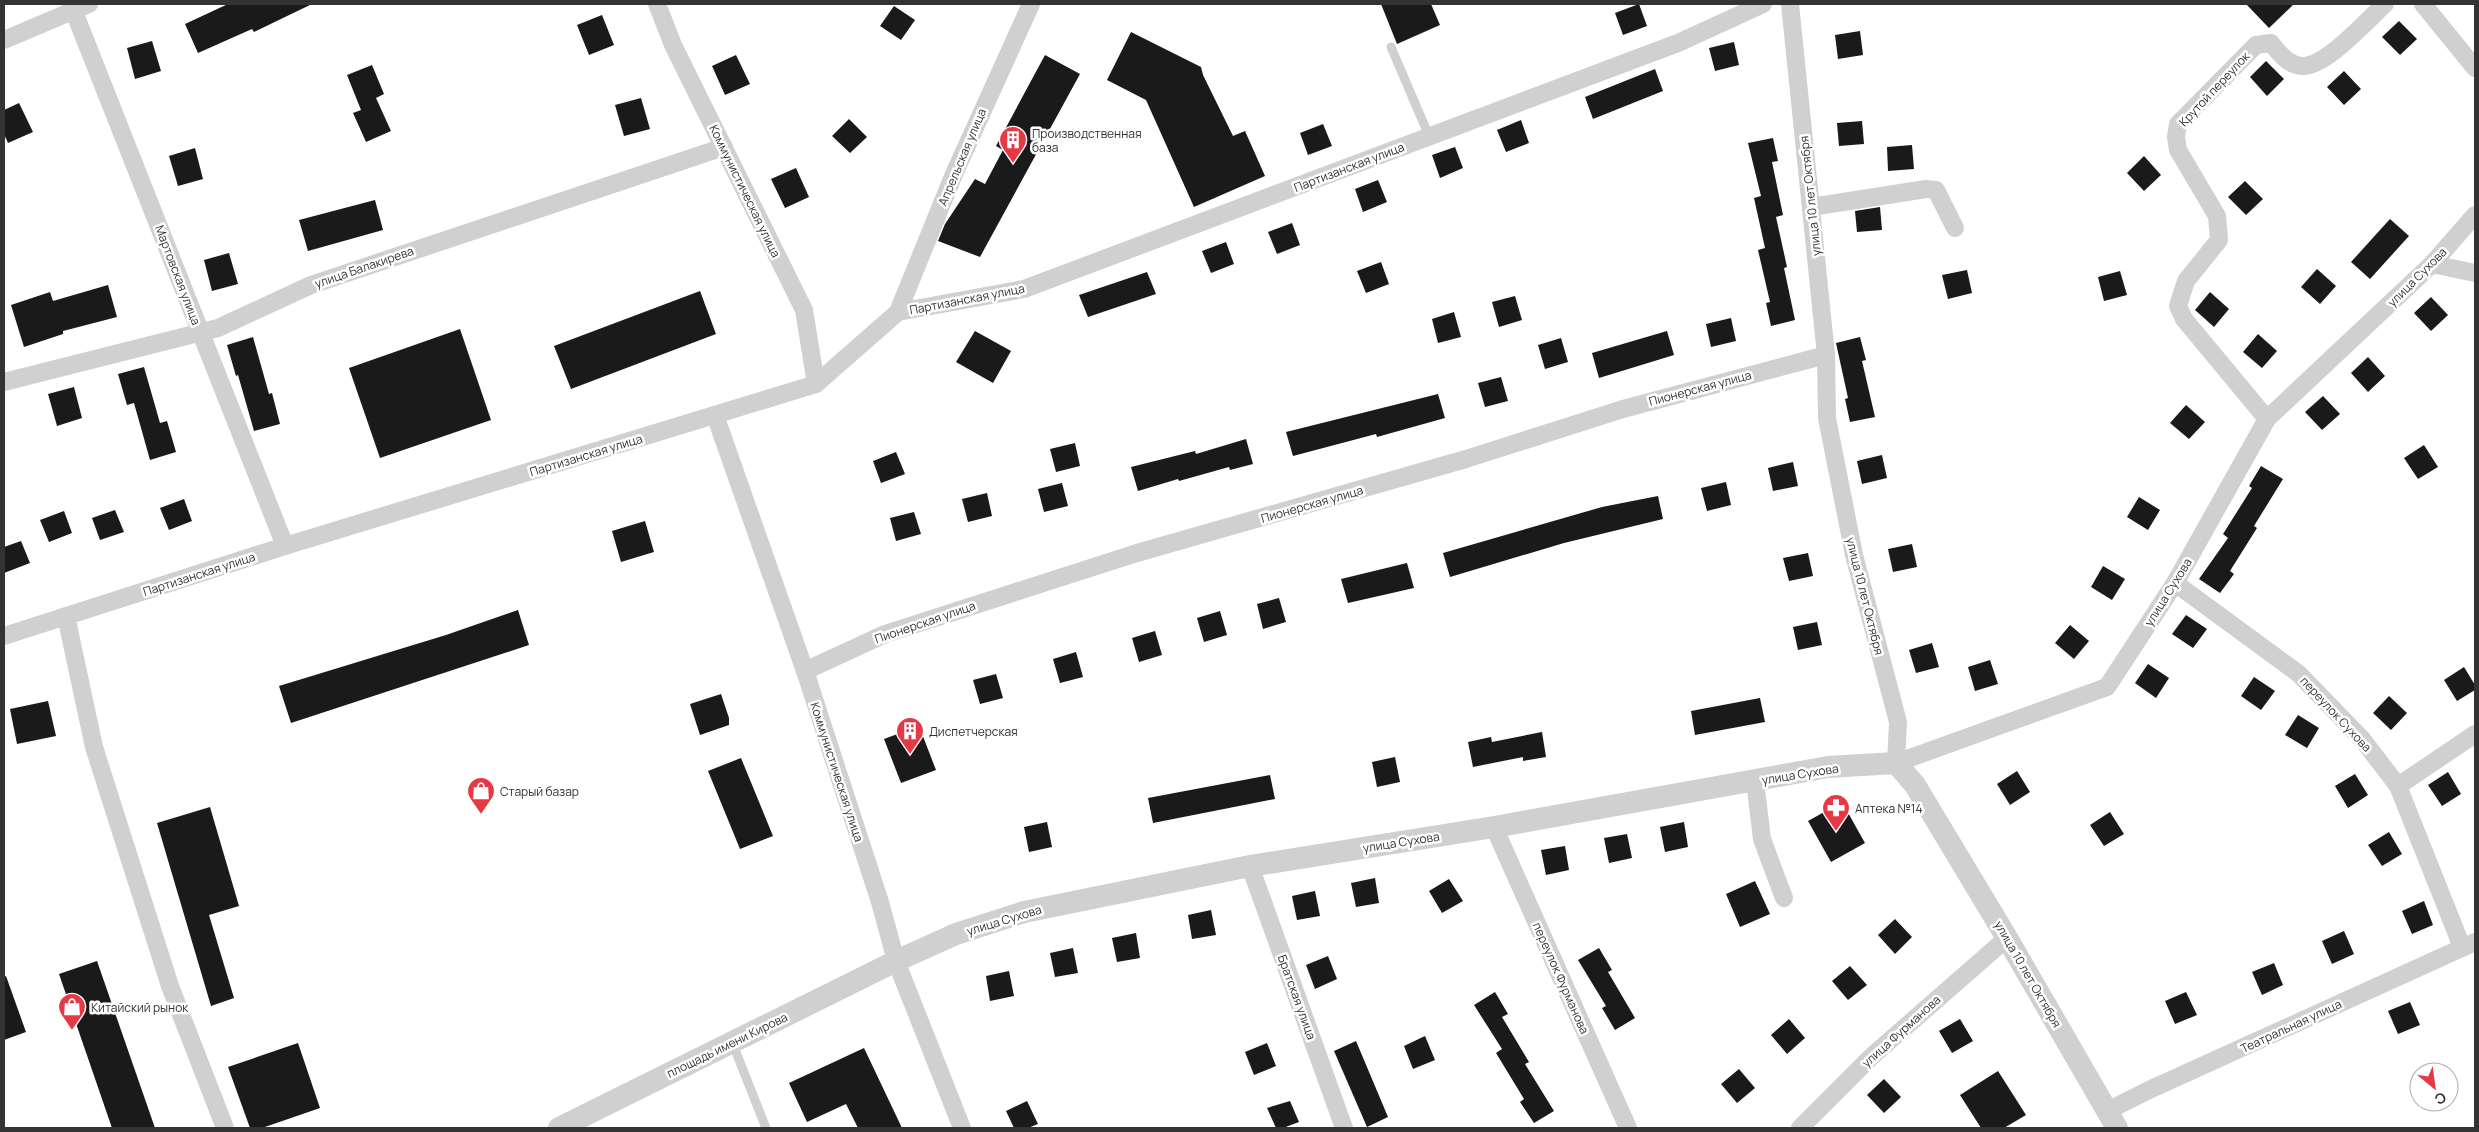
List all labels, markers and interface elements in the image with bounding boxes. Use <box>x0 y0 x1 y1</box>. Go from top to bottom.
street label: Крутой переулок <box>2175 47 2254 130</box>
street label: Апрельская улица <box>934 106 990 208</box>
street label: Коммунистическая улица <box>705 122 785 260</box>
building icon: Производственная база <box>998 125 1028 164</box>
place label: Производственная база <box>1032 125 1142 156</box>
street label: улица 10 лет Октября <box>1795 135 1825 257</box>
street label: Партизанская улица <box>1291 138 1407 196</box>
street label: Мартовская улица <box>151 223 205 327</box>
street label: улица Балакирева <box>312 242 416 292</box>
street label: улица Сухова <box>2384 244 2450 310</box>
street label: Партизанская улица <box>908 279 1026 319</box>
street label: Пионерская улица <box>1647 366 1753 410</box>
street label: Партизанская улица <box>528 430 644 480</box>
street label: Пионерская улица <box>1259 481 1365 527</box>
street label: улица 10 лет Октября <box>1842 535 1888 657</box>
street label: Партизанская улица <box>141 548 257 600</box>
street label: улица Сухова <box>2140 555 2196 629</box>
street label: Пионерская улица <box>872 597 978 647</box>
street label: переулок Сухова <box>2297 673 2375 755</box>
street label: Коммунистическая улица <box>806 700 868 844</box>
building icon: Диспетчерская <box>895 716 925 755</box>
place label: Диспетчерская <box>929 723 1018 740</box>
street label: улица Сухова <box>1760 760 1840 788</box>
shop icon: Старый базар <box>466 776 496 815</box>
place label: Старый базар <box>500 783 579 800</box>
pharmacy icon: Аптека №14 <box>1821 793 1851 832</box>
place label: Аптека №14 <box>1855 800 1923 817</box>
street label: улица Сухова <box>1361 828 1441 856</box>
street label: улица Сухова <box>964 901 1044 939</box>
street label: улица 10 лет Октября <box>1990 917 2066 1031</box>
street label: переулок Фурманова <box>1529 920 1593 1036</box>
street label: Братская улица <box>1274 952 1320 1042</box>
street label: улица Фурманова <box>1858 991 1944 1071</box>
shop icon: Китайский рынок <box>57 992 87 1031</box>
street label: Театральная улица <box>2238 995 2344 1057</box>
place label: Китайский рынок <box>91 999 189 1016</box>
street label: площадь имени Кирова <box>664 1008 790 1082</box>
north arrow <box>2409 1062 2459 1112</box>
text: С <box>2431 1088 2450 1110</box>

